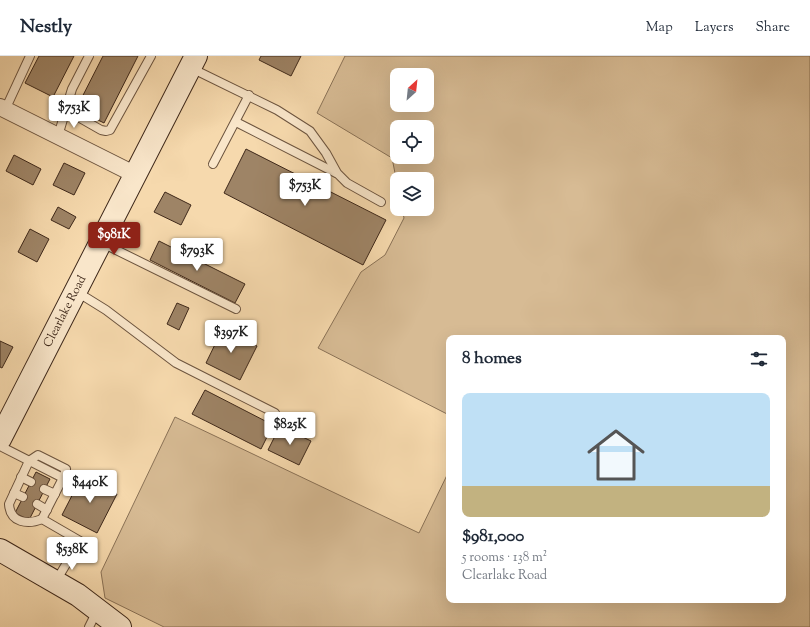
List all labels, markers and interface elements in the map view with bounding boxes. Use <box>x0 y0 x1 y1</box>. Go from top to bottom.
text: Nestly <box>20 14 72 41</box>
text: Map <box>646 18 673 38</box>
text: Layers <box>695 18 733 38</box>
text: Share <box>755 18 790 38</box>
north arrow <box>390 68 434 112</box>
map controls <box>390 68 434 216</box>
pin: $753K <box>46 95 102 129</box>
text: $753K <box>58 99 90 117</box>
button: locate <box>390 120 434 164</box>
button: layers <box>390 172 434 216</box>
pin: $753K <box>277 173 333 207</box>
text: $753K <box>289 177 321 195</box>
pin: $981K <box>86 222 142 256</box>
text: $981K <box>97 226 131 244</box>
pin: $793K <box>169 238 225 272</box>
text: $793K <box>180 242 214 260</box>
street label: Clearlake Road <box>39 272 91 351</box>
pin: $397K <box>203 320 259 354</box>
text: $397K <box>214 324 248 342</box>
text: 8 homes <box>462 347 522 371</box>
icon: filters <box>748 348 770 370</box>
pin: $825K <box>262 412 318 446</box>
text: $825K <box>273 416 307 434</box>
icon: home <box>580 419 652 491</box>
pin: $440K <box>62 470 118 504</box>
text: $440K <box>72 474 108 492</box>
text: $981,000 <box>462 525 524 549</box>
pin: $538K <box>44 537 100 571</box>
text: $538K <box>56 541 88 559</box>
text: 5 rooms · 138 m² <box>462 549 547 567</box>
text: Clearlake Road <box>462 567 547 585</box>

